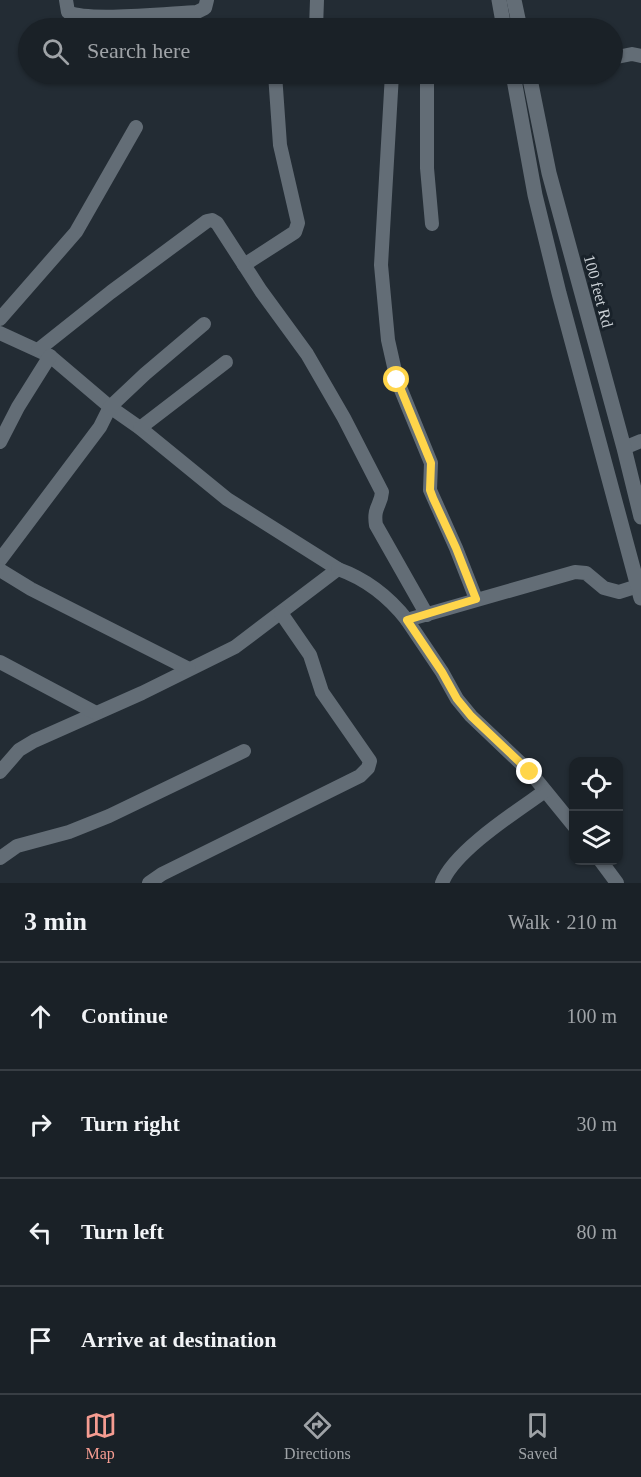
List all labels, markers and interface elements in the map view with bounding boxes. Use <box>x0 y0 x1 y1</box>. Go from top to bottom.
search box <box>18 18 623 84</box>
icon: search <box>39 35 72 68</box>
text: Search here <box>87 38 190 63</box>
street label: 100 feet Rd <box>581 253 616 329</box>
route start <box>383 366 409 392</box>
map controls <box>569 757 623 865</box>
button: locate <box>569 757 623 811</box>
route end <box>516 758 542 784</box>
button: layers <box>569 811 623 865</box>
text: 3 min <box>24 907 87 936</box>
text: Walk · 210 m <box>508 911 617 933</box>
icon: ahead <box>24 1000 57 1033</box>
text: Continue <box>81 1003 168 1028</box>
text: 100 m <box>566 1005 617 1027</box>
icon: right <box>24 1108 57 1141</box>
text: Turn right <box>81 1111 180 1136</box>
text: 30 m <box>576 1113 617 1135</box>
icon: left <box>24 1216 57 1249</box>
text: Turn left <box>81 1219 164 1244</box>
text: 80 m <box>576 1221 617 1243</box>
icon: arrive <box>24 1324 57 1357</box>
text: Arrive at destination <box>81 1327 277 1352</box>
tab: Map <box>84 1409 117 1463</box>
tab: Directions <box>284 1409 351 1463</box>
tab: Saved <box>518 1409 557 1463</box>

